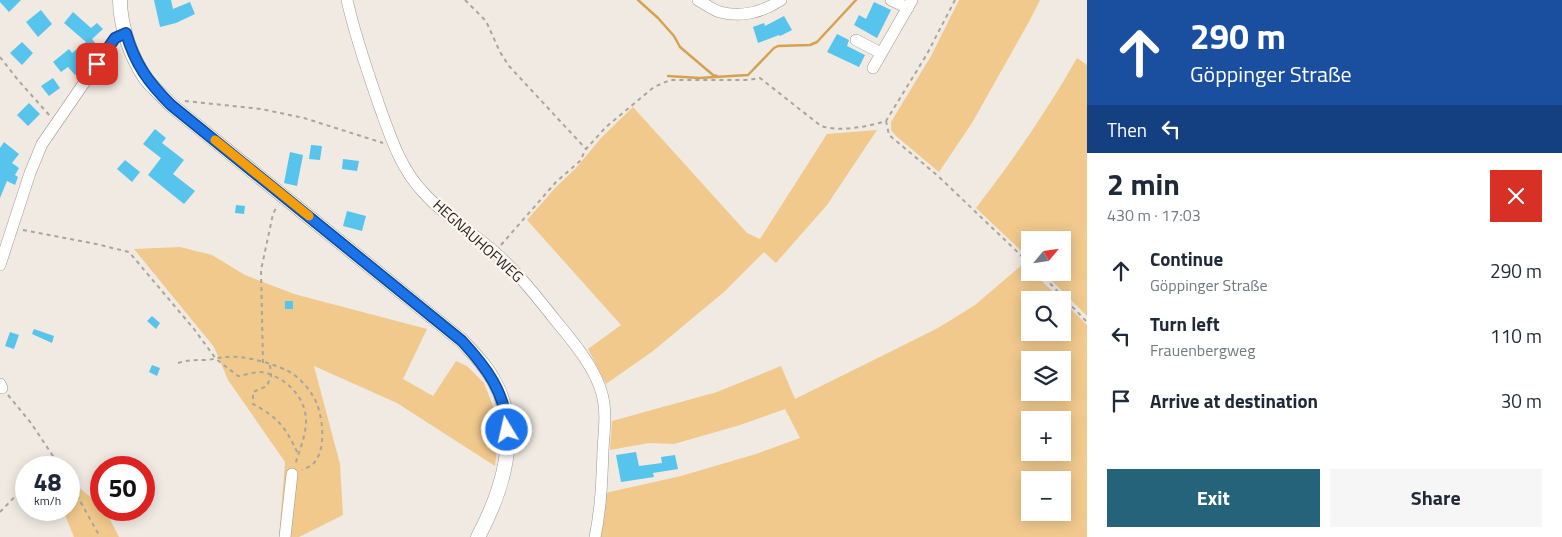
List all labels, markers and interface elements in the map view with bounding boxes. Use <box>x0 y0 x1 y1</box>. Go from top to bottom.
text: 290 m <box>1190 9 1286 63</box>
icon: ahead <box>1107 20 1172 85</box>
pin <box>76 43 118 85</box>
icon: arrive <box>83 50 111 78</box>
text: Göppinger Straße <box>1190 57 1352 91</box>
text: Then <box>1107 115 1147 144</box>
icon: left <box>1157 115 1185 143</box>
text: 2 min <box>1107 161 1180 207</box>
button: close <box>1490 170 1542 222</box>
street label: HEGNAUHOFWEG <box>428 194 529 288</box>
text: 430 m · 17:03 <box>1107 203 1201 227</box>
north arrow <box>1021 231 1071 281</box>
map controls <box>1021 231 1071 521</box>
text: Continue <box>1150 244 1223 273</box>
text: 290 m <box>1490 256 1542 285</box>
icon: ahead <box>1107 257 1135 285</box>
text: Göppinger Straße <box>1150 273 1268 297</box>
button: search <box>1021 291 1071 341</box>
text: Turn left <box>1150 309 1220 338</box>
text: 110 m <box>1490 321 1542 350</box>
icon: left <box>1107 322 1135 350</box>
text: Frauenbergweg <box>1150 338 1255 362</box>
button: layers <box>1021 351 1071 401</box>
text: Arrive at destination <box>1150 386 1318 415</box>
text: 30 m <box>1501 386 1542 415</box>
icon: arrive <box>1107 387 1135 415</box>
position arrow <box>480 403 532 455</box>
button: + <box>1021 411 1071 461</box>
speed limit sign: 50 <box>90 456 155 521</box>
text: 48 <box>33 463 62 501</box>
button: Exit <box>1107 469 1320 527</box>
button: Share <box>1330 469 1542 527</box>
button: − <box>1021 471 1071 521</box>
text: km/h <box>34 491 61 510</box>

